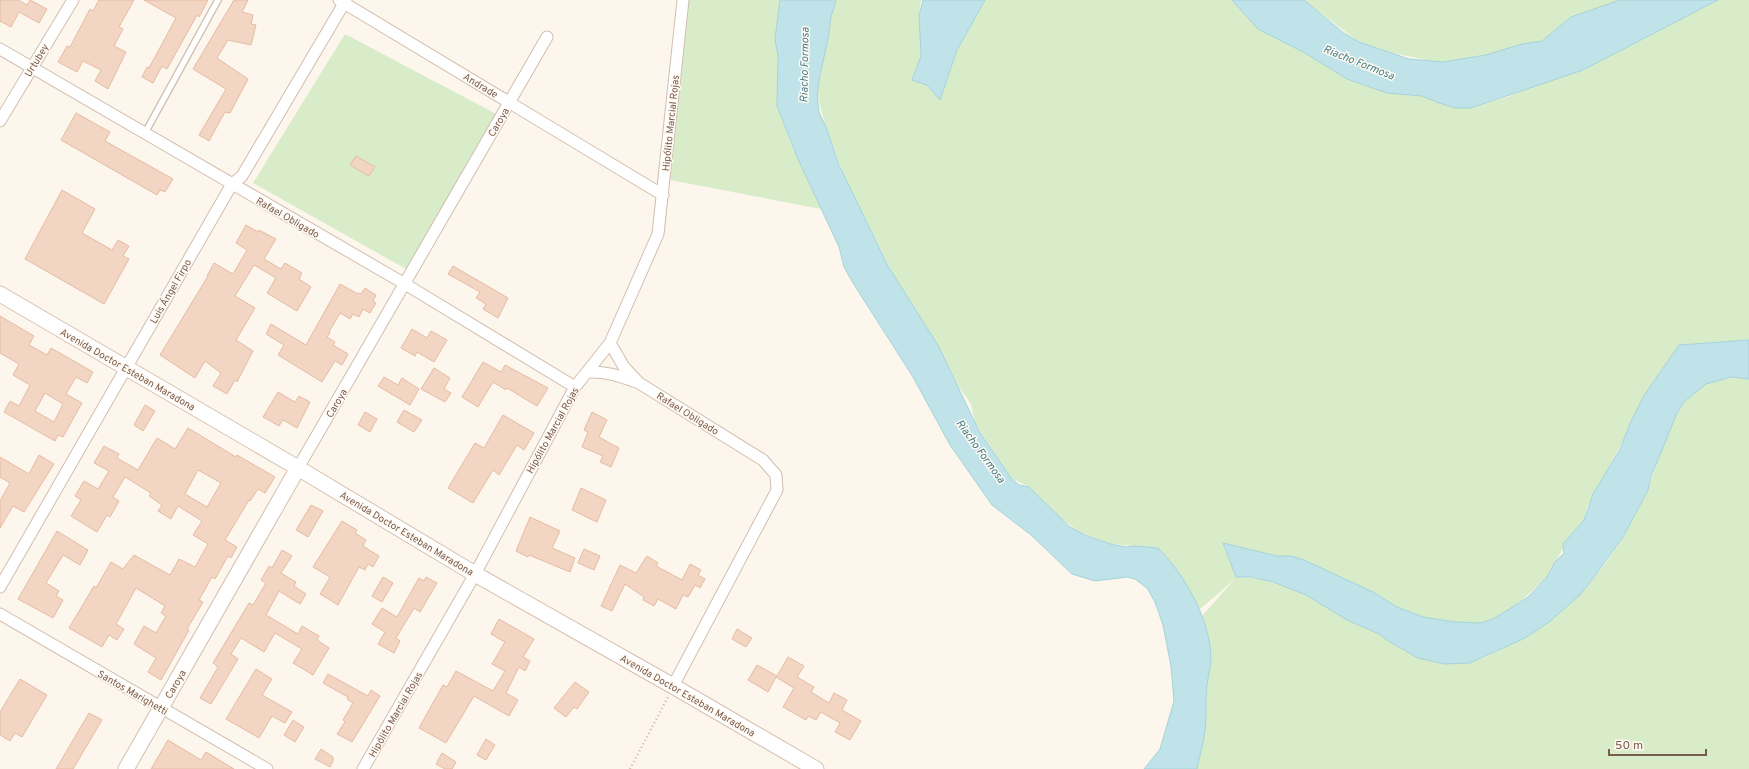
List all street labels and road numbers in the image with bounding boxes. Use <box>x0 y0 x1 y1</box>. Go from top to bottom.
street label: Urtubey <box>22 42 52 80</box>
street label: Andrade <box>460 71 500 102</box>
street label: Hipólito Marcial Rojas <box>660 74 683 172</box>
street label: Caroya <box>486 106 513 140</box>
street label: Rafael Obligado <box>253 195 322 242</box>
street label: Luis Ángel Firpo <box>148 257 195 326</box>
street label: Avenida Doctor Esteban Maradona <box>57 326 197 414</box>
street label: Hipólito Marcial Rojas <box>524 385 583 476</box>
street label: Caroya <box>324 387 351 421</box>
street label: Rafael Obligado <box>654 390 721 439</box>
street label: Avenida Doctor Esteban Maradona <box>337 489 476 580</box>
street label: Avenida Doctor Esteban Maradona <box>617 652 757 740</box>
street label: Santos Marighetti <box>95 668 170 719</box>
street label: Caroya <box>163 668 190 702</box>
street label: Hipólito Marcial Rojas <box>366 669 426 760</box>

